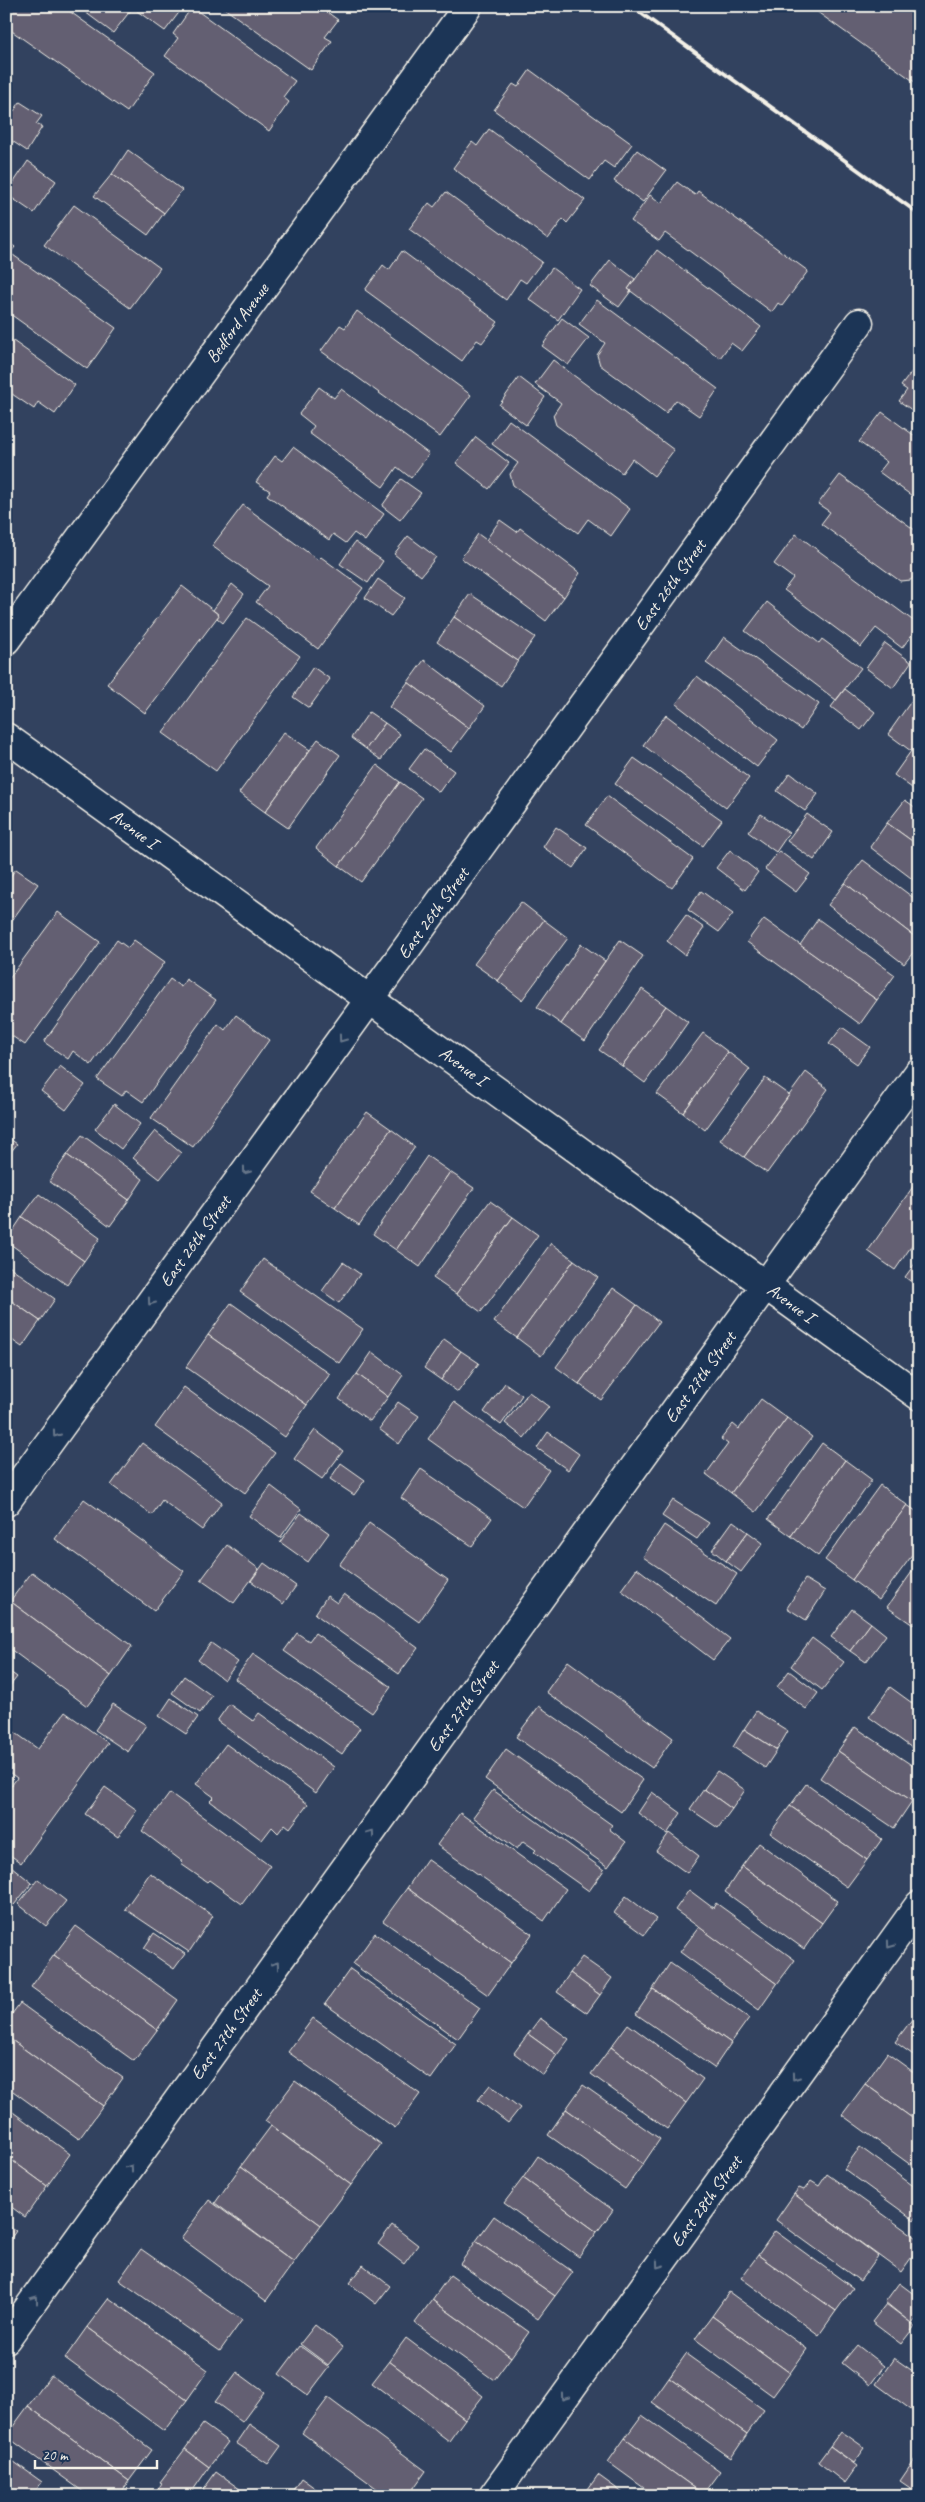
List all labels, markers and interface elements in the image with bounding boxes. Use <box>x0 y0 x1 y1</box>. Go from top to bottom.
street label: Bedford Avenue <box>201 278 274 367</box>
street label: East 26th Street <box>630 533 712 635</box>
street label: Avenue I <box>106 805 165 856</box>
street label: East 26th Street <box>393 861 475 963</box>
one-way arrow <box>339 1033 347 1042</box>
street label: Avenue I <box>435 1042 494 1093</box>
one-way arrow <box>243 1165 252 1175</box>
street label: East 26th Street <box>155 1189 237 1291</box>
street label: Avenue I <box>763 1279 822 1330</box>
one-way arrow <box>148 1296 157 1306</box>
street label: East 27th Street <box>660 1325 742 1427</box>
one-way arrow <box>53 1428 61 1437</box>
street label: East 27th Street <box>423 1654 505 1756</box>
one-way arrow <box>365 1829 374 1839</box>
one-way arrow <box>887 1939 896 1949</box>
one-way arrow <box>270 1961 279 1971</box>
street label: East 27th Street <box>186 1982 268 2084</box>
one-way arrow <box>792 2071 801 2081</box>
street label: East 28th Street <box>666 2149 748 2251</box>
one-way arrow <box>124 2164 133 2174</box>
one-way arrow <box>656 2259 665 2269</box>
one-way arrow <box>29 2296 38 2305</box>
one-way arrow <box>561 2391 570 2401</box>
scale bar <box>35 2437 158 2469</box>
text: 20 m <box>42 2446 69 2465</box>

